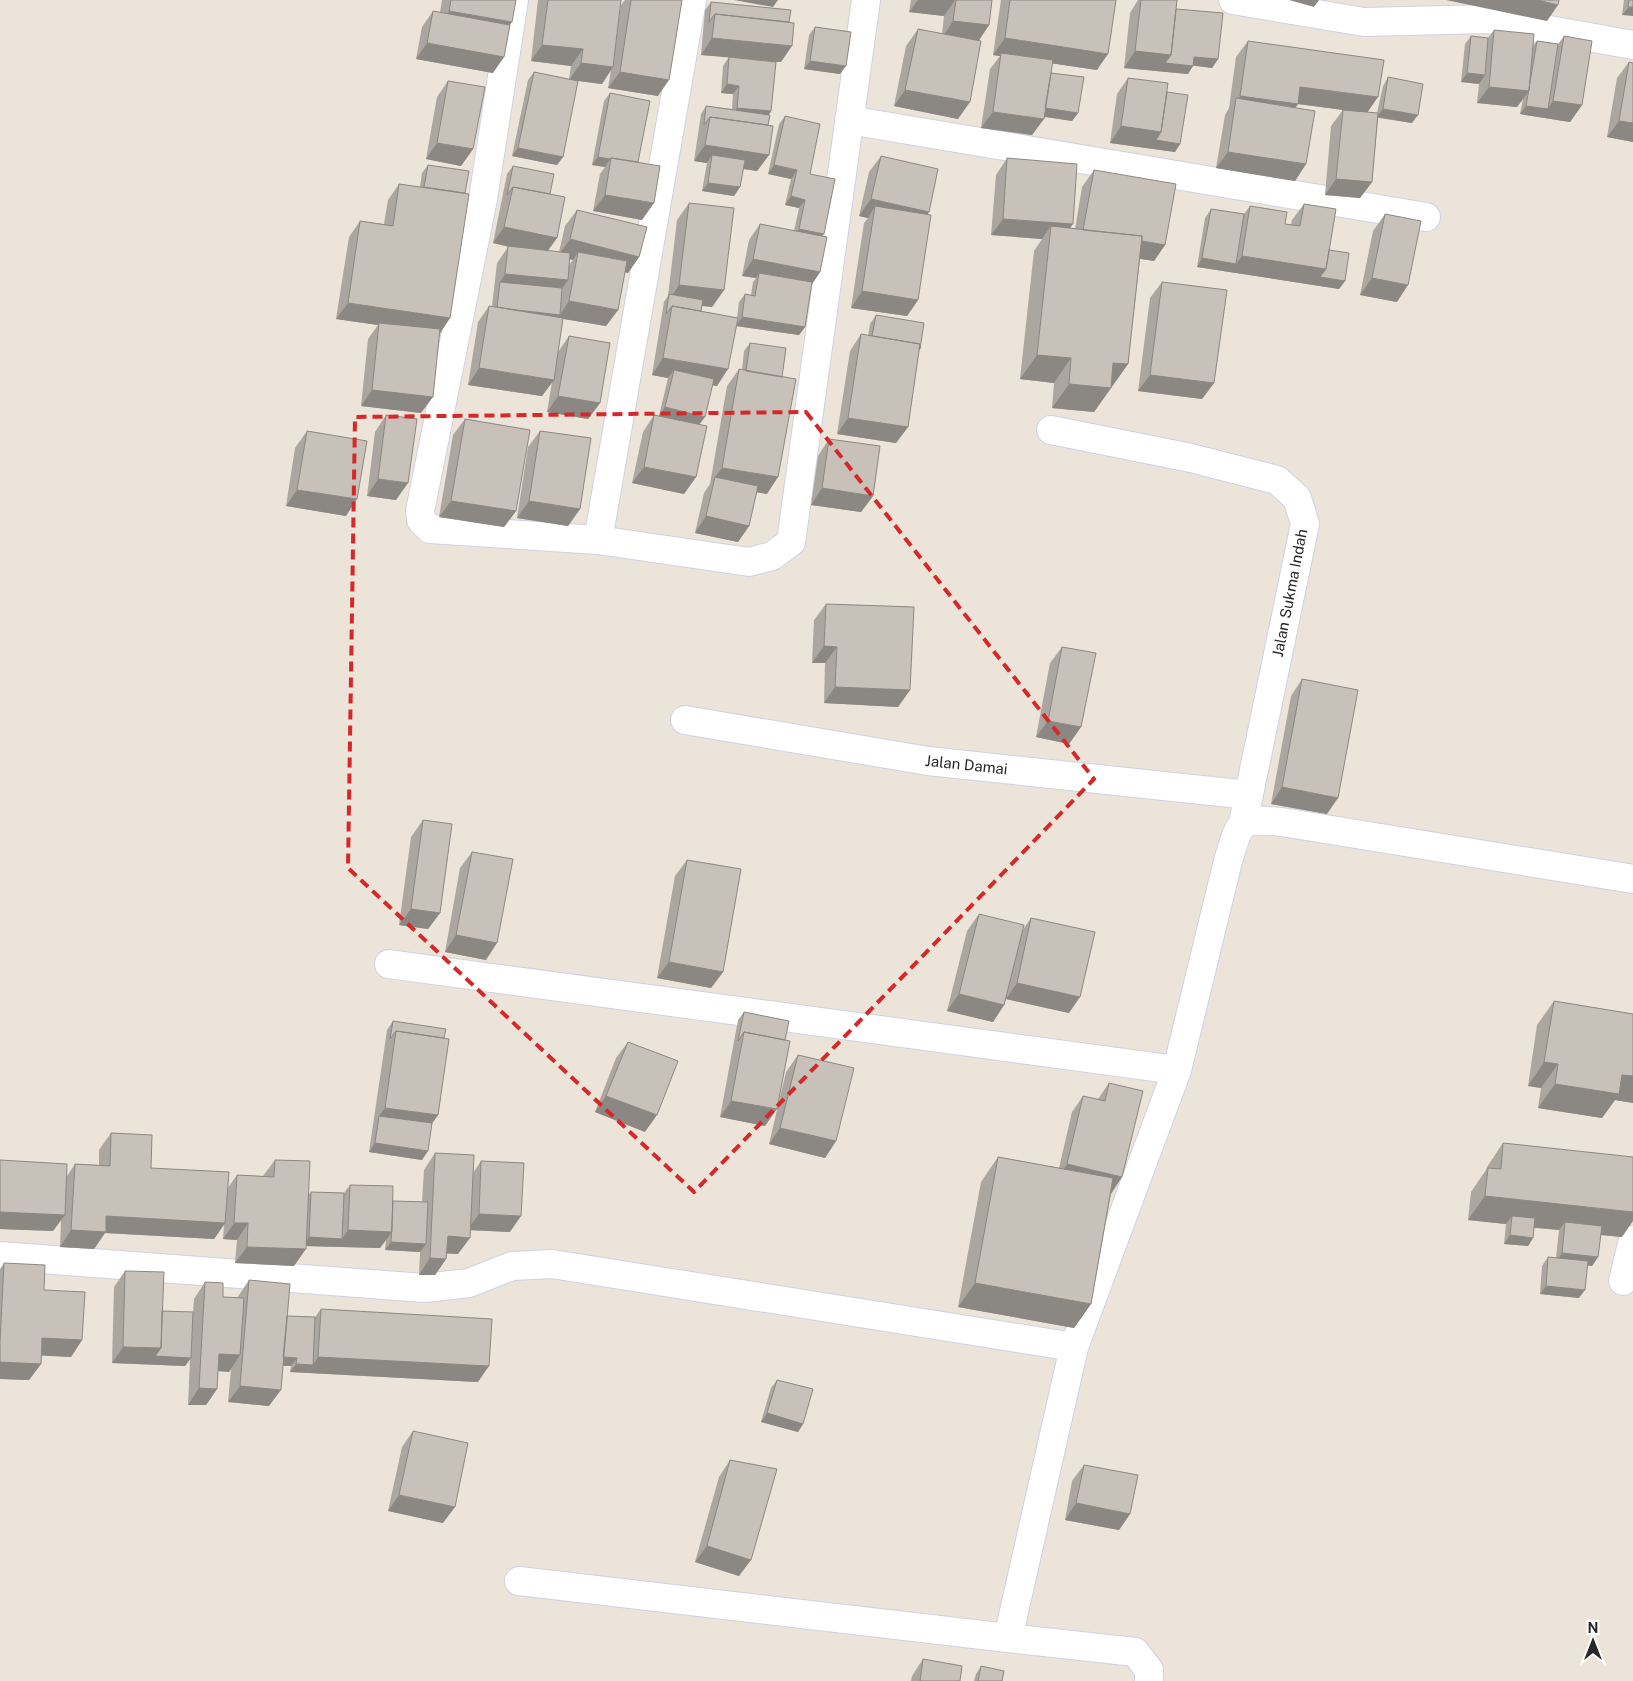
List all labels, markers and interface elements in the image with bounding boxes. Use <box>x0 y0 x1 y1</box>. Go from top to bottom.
street label: Jalan Sukma Indah <box>1269 527 1310 658</box>
street label: Jalan Damai <box>924 752 1009 777</box>
north arrow <box>1568 1616 1618 1666</box>
text: N <box>1588 1620 1598 1636</box>

